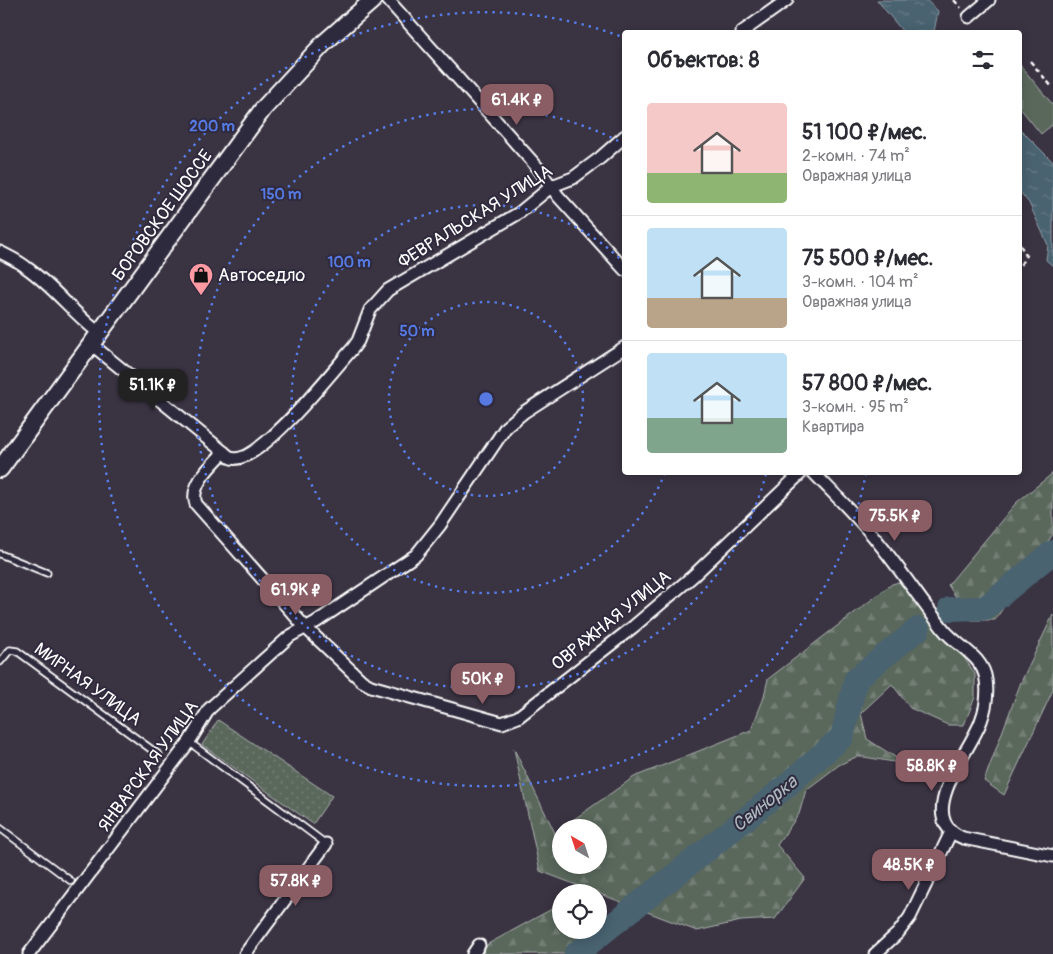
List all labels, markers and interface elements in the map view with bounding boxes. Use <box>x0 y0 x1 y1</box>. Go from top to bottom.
icon: filters <box>969 46 997 74</box>
text: Объектов: 8 <box>647 47 759 74</box>
pin: 61.4K ₽ <box>471 84 563 126</box>
text: 61.4K ₽ <box>491 90 543 110</box>
text: 200 m <box>189 117 235 136</box>
text: 51 100 ₽/мес. <box>802 119 927 146</box>
icon: home <box>687 123 747 183</box>
street label: БОРОВСКОЕ ШОССЕ <box>107 145 218 285</box>
text: 2-комн. · 74 m² <box>802 146 910 166</box>
street label: ФЕВРАЛЬСКАЯ УЛИЦА <box>394 159 557 273</box>
text: Овражная улица <box>802 166 912 186</box>
text: 150 m <box>261 185 301 204</box>
text: 75 500 ₽/мес. <box>802 245 933 272</box>
icon: home <box>687 248 747 308</box>
text: 100 m <box>328 253 370 272</box>
shop icon: Автоседло <box>188 262 214 296</box>
place label: Автоседло <box>218 264 306 287</box>
text: 3-комн. · 104 m² <box>802 272 918 292</box>
text: Овражная улица <box>802 292 912 312</box>
text: 50 m <box>400 322 434 341</box>
pin: 51.1K ₽ <box>107 368 199 411</box>
text: 57 800 ₽/мес. <box>802 370 932 397</box>
icon: home <box>687 373 747 433</box>
text: 51.1K ₽ <box>129 375 177 395</box>
centre of rings <box>477 390 495 408</box>
text: 3-комн. · 95 m² <box>802 397 909 417</box>
text: Квартира <box>802 417 864 437</box>
pin: 75.5K ₽ <box>849 500 941 542</box>
text: 75.5K ₽ <box>869 506 921 526</box>
street label: ОВРАЖНАЯ УЛИЦА <box>547 565 676 676</box>
pin: 61.9K ₽ <box>250 574 342 616</box>
text: 61.9K ₽ <box>271 580 321 600</box>
street label: МИРНАЯ УЛИЦА <box>30 638 146 731</box>
pin: 50K ₽ <box>448 662 518 705</box>
text: 50K ₽ <box>462 669 504 689</box>
street label: ЯНВАРСКАЯ УЛИЦА <box>93 696 204 837</box>
pin: 58.8K ₽ <box>886 750 978 792</box>
text: 58.8K ₽ <box>906 756 958 776</box>
water label: Свинорка <box>727 770 803 837</box>
north arrow <box>552 819 608 874</box>
map controls <box>552 819 607 939</box>
pin: 48.5K ₽ <box>863 848 955 891</box>
text: 48.5K ₽ <box>883 855 935 875</box>
pin: 57.8K ₽ <box>250 864 342 907</box>
text: 57.8K ₽ <box>270 871 322 891</box>
button: locate <box>552 884 607 939</box>

